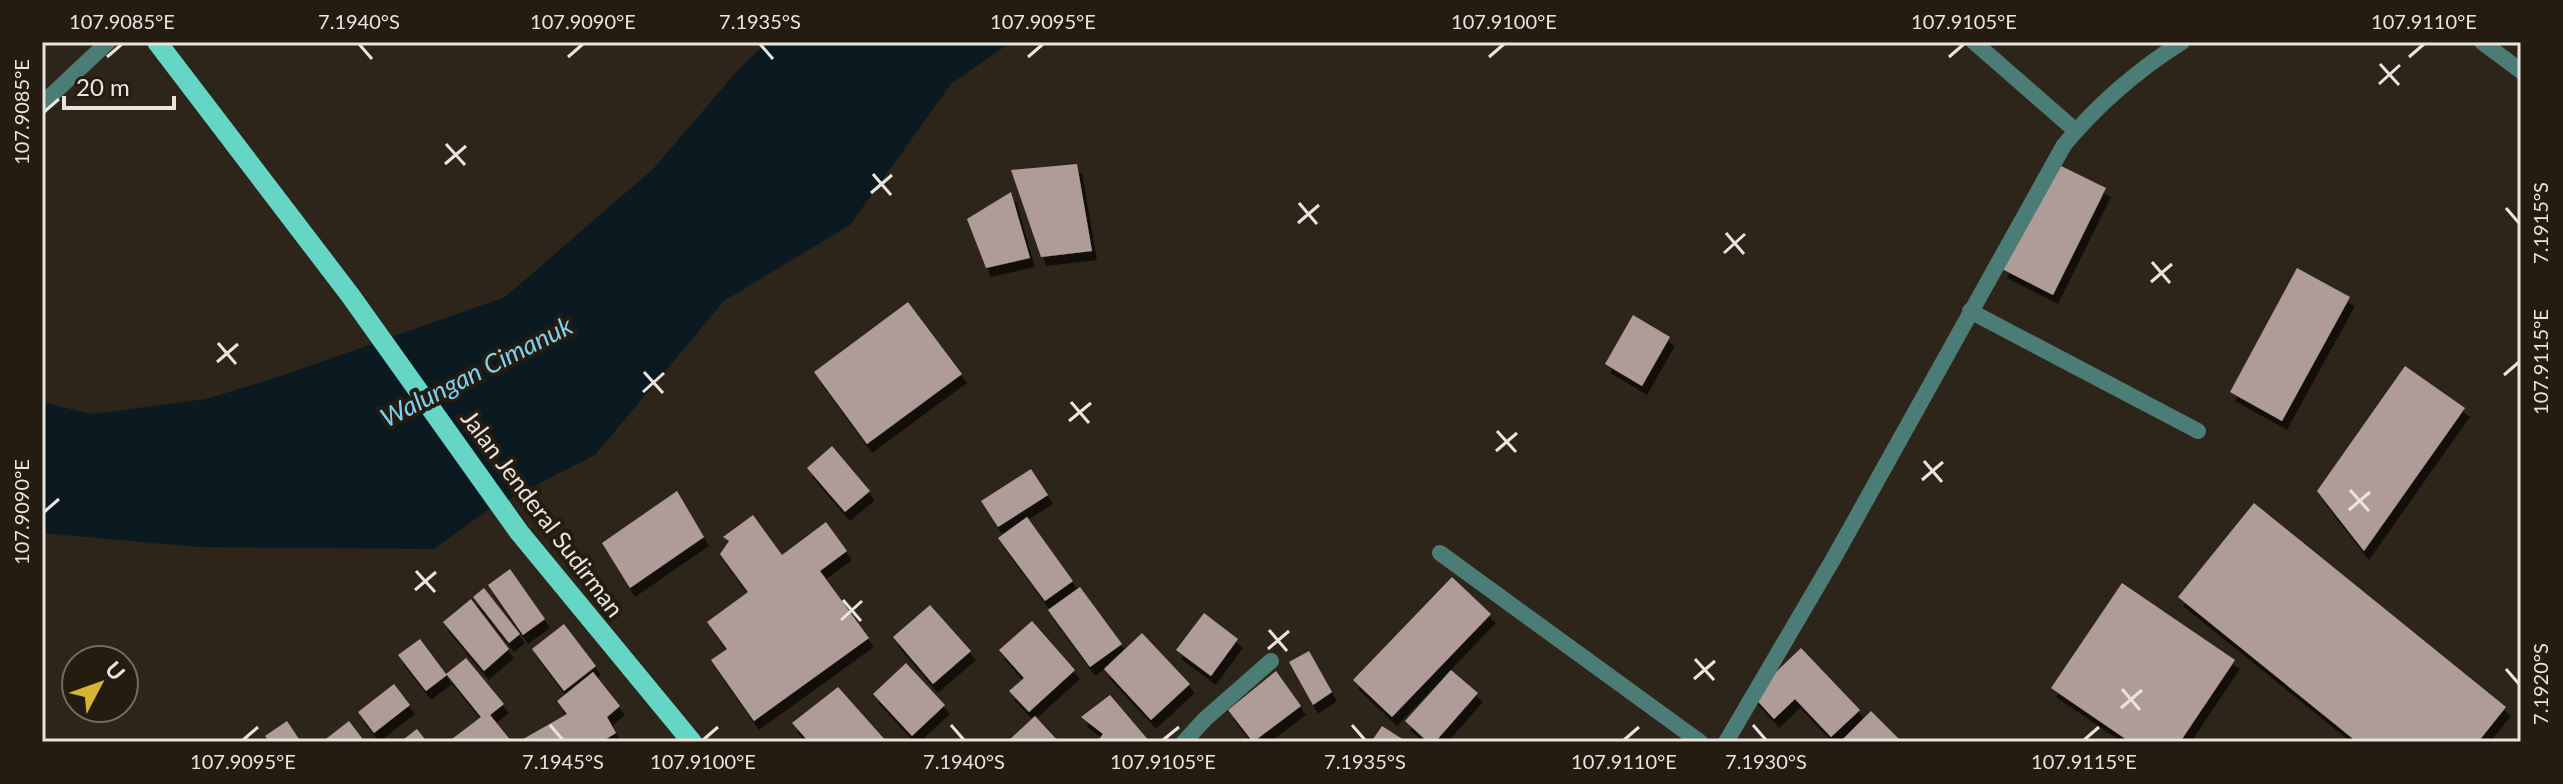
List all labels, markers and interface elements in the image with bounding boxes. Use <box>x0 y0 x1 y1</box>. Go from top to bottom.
text: 107.9085°E <box>69 9 175 33</box>
text: 7.1940°S <box>318 9 400 33</box>
text: 107.9090°E <box>530 9 636 33</box>
text: 7.1935°S <box>719 9 801 33</box>
text: 107.9095°E <box>990 9 1096 33</box>
text: 107.9100°E <box>1451 9 1557 33</box>
text: 107.9105°E <box>1911 9 2017 33</box>
text: 107.9110°E <box>2371 9 2477 33</box>
text: 107.9085°E <box>9 59 33 165</box>
scale bar <box>64 60 174 110</box>
text: 20 m <box>76 72 130 101</box>
text: 7.1915°S <box>2528 182 2552 264</box>
water label: Walungan Cimanuk <box>375 308 578 433</box>
text: 107.9115°E <box>2528 309 2552 415</box>
street label: Jalan Jenderal Sudirman <box>456 404 630 622</box>
text: 107.9090°E <box>9 459 33 565</box>
text: 7.1920°S <box>2528 643 2552 725</box>
north arrow <box>60 644 140 724</box>
text: U <box>100 656 131 686</box>
text: 107.9095°E <box>190 749 296 773</box>
text: 7.1945°S <box>522 749 604 773</box>
text: 107.9100°E <box>650 749 756 773</box>
text: 7.1940°S <box>923 749 1005 773</box>
text: 107.9105°E <box>1110 749 1216 773</box>
text: 7.1935°S <box>1324 749 1406 773</box>
text: 107.9110°E <box>1571 749 1677 773</box>
text: 7.1930°S <box>1725 749 1807 773</box>
text: 107.9115°E <box>2031 749 2137 773</box>

